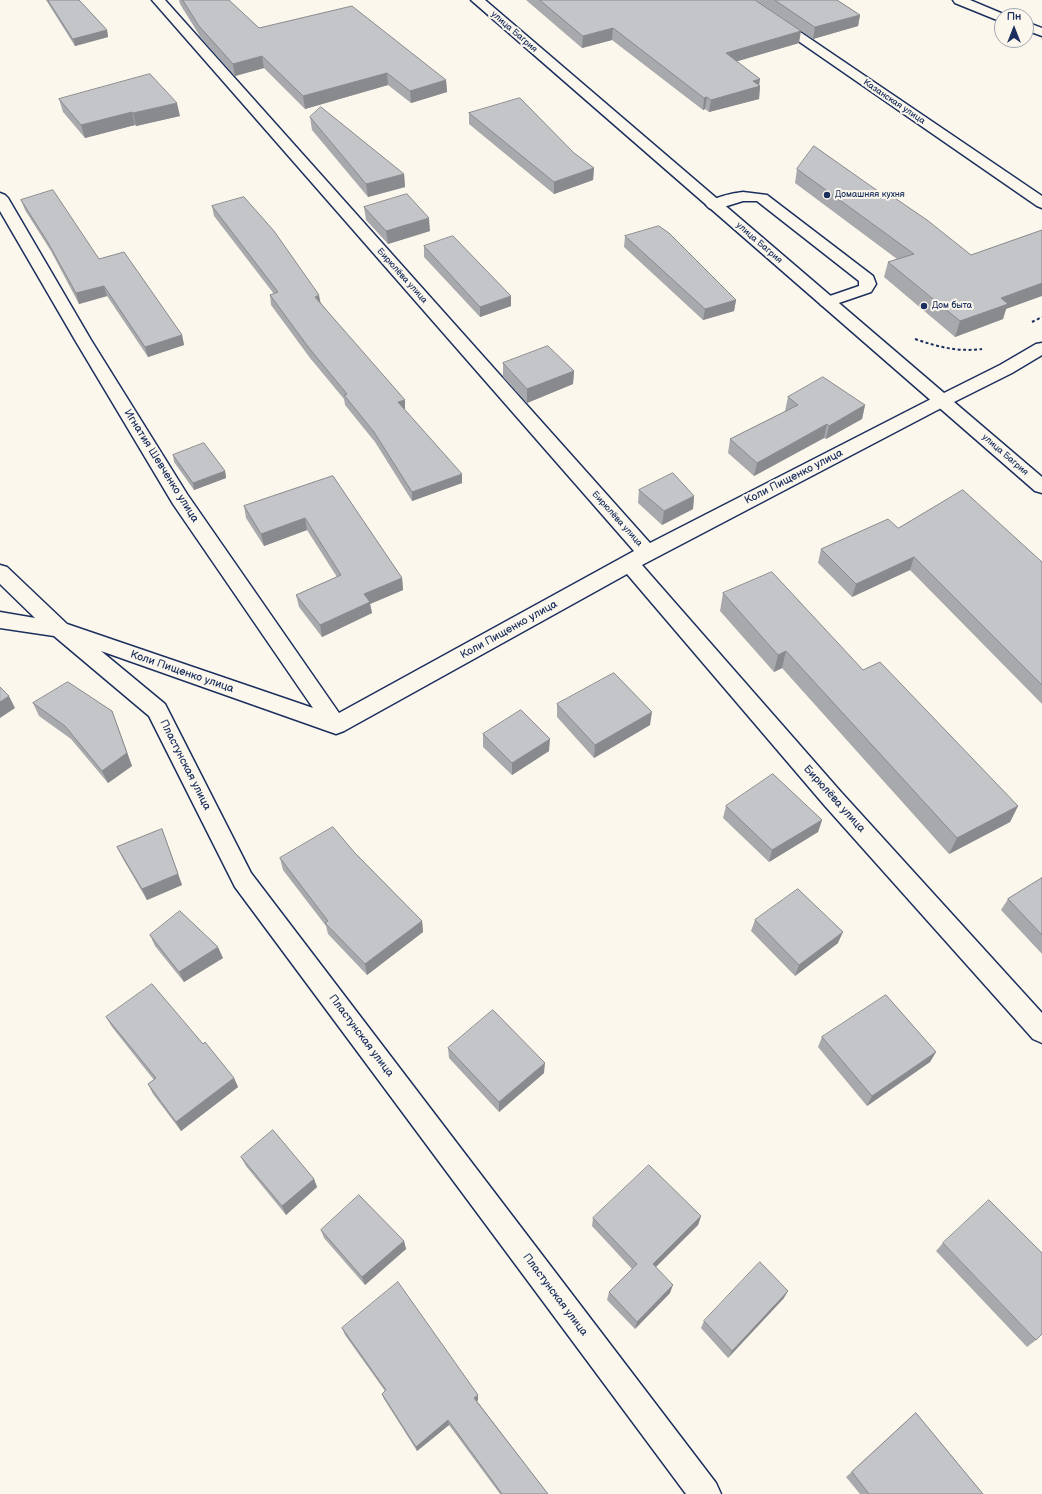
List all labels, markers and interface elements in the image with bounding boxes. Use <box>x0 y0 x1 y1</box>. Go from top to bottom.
north arrow <box>994 8 1034 48</box>
street label: улица Багрия <box>489 9 539 55</box>
text: Пн <box>1007 10 1021 23</box>
street label: Казанская улица <box>861 77 927 127</box>
marker: Домашняя кухня <box>822 190 832 200</box>
place label: Домашняя кухня <box>835 190 905 200</box>
street label: улица Багрия <box>734 220 784 266</box>
street label: Бирюлёва улица <box>374 246 430 306</box>
marker: Дом быта <box>919 301 929 311</box>
place label: Дом быта <box>932 301 972 311</box>
street label: Игнатия Шевченко улица <box>121 407 201 525</box>
street label: улица Багрия <box>980 432 1030 478</box>
street label: Коли Пищенко улица <box>743 446 845 508</box>
street label: Бирюлёва улица <box>589 489 645 549</box>
street label: Коли Пищенко улица <box>458 598 560 662</box>
street label: Коли Пищенко улица <box>128 648 236 696</box>
street label: Пластунская улица <box>156 718 214 812</box>
street label: Бирюлёва улица <box>800 763 868 835</box>
street label: Пластунская улица <box>326 992 396 1080</box>
street label: Пластунская улица <box>520 1251 590 1339</box>

